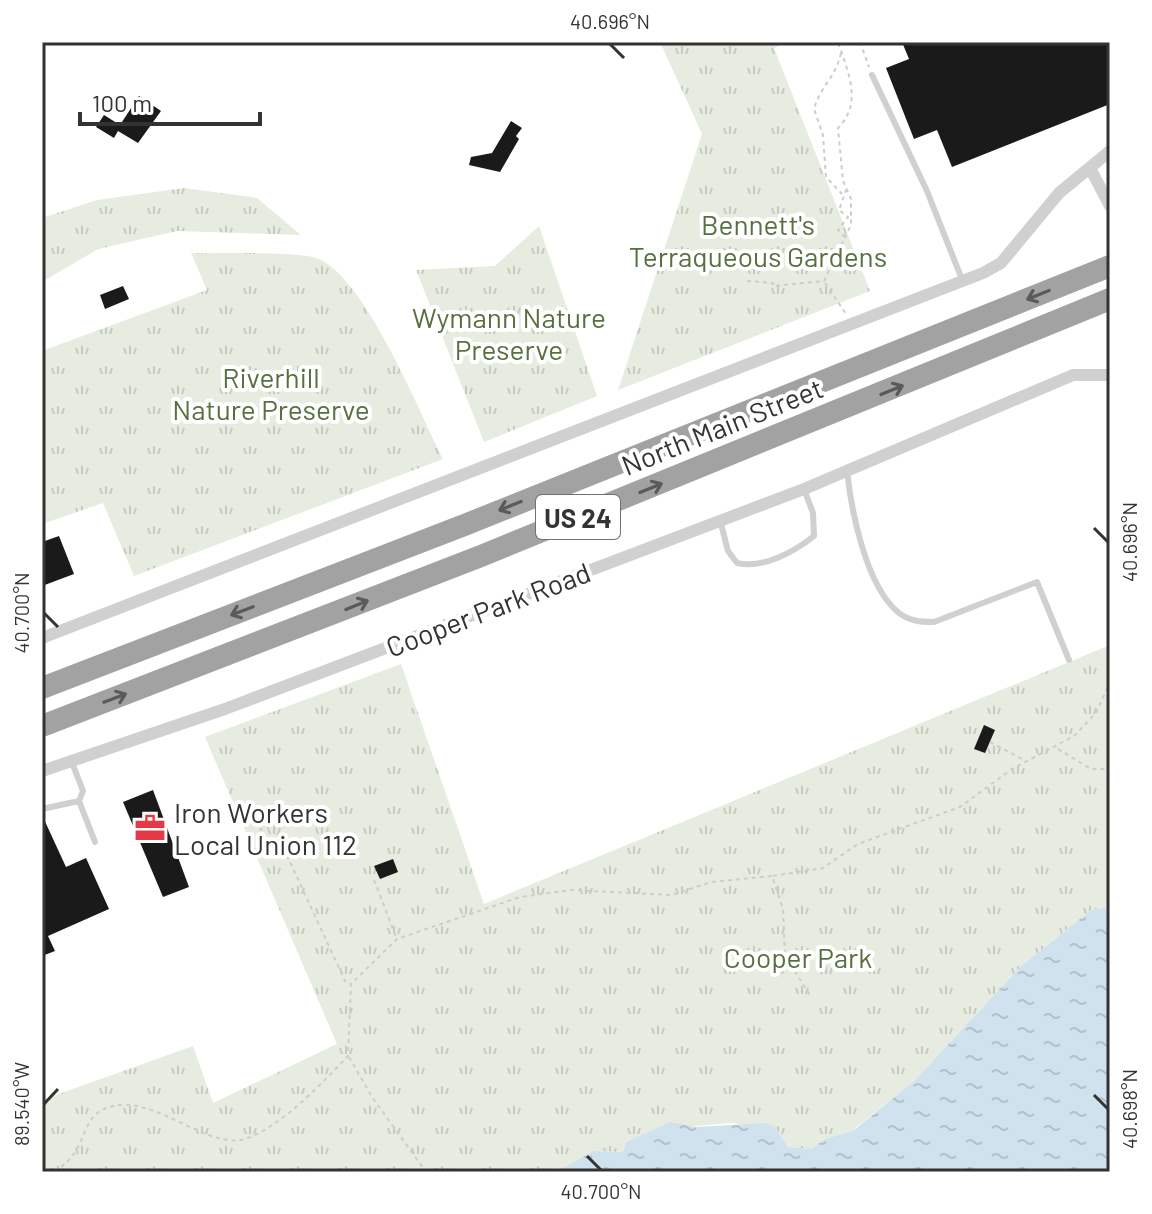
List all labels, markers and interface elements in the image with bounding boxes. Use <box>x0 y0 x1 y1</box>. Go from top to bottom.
text: 40.696°N <box>570 9 650 33</box>
scale bar <box>80 76 260 126</box>
text: 100 m <box>92 88 152 117</box>
park label: Bennett's Terraqueous Gardens <box>629 207 887 273</box>
one-way arrow <box>1026 289 1051 304</box>
park label: Wymann Nature Preserve <box>412 300 606 366</box>
park label: Riverhill Nature Preserve <box>172 360 370 426</box>
street label: North Main Street <box>616 370 828 482</box>
one-way arrow <box>879 381 904 396</box>
one-way arrow <box>638 480 663 494</box>
road number: US 24 <box>536 495 620 539</box>
one-way arrow <box>498 500 523 515</box>
text: 40.696°N <box>1117 502 1141 582</box>
street label: Cooper Park Road <box>381 554 595 664</box>
text: 40.700°N <box>9 572 33 654</box>
one-way arrow <box>344 596 369 611</box>
one-way arrow <box>230 605 255 619</box>
one-way arrow <box>102 690 127 704</box>
place label: Iron Workers Local Union 112 <box>174 795 357 861</box>
office icon: Iron Workers Local Union 112 <box>133 811 167 845</box>
park label: Cooper Park <box>724 940 872 974</box>
text: 89.540°W <box>9 1061 33 1146</box>
text: 40.698°N <box>1117 1069 1141 1149</box>
text: 40.700°N <box>560 1179 642 1203</box>

